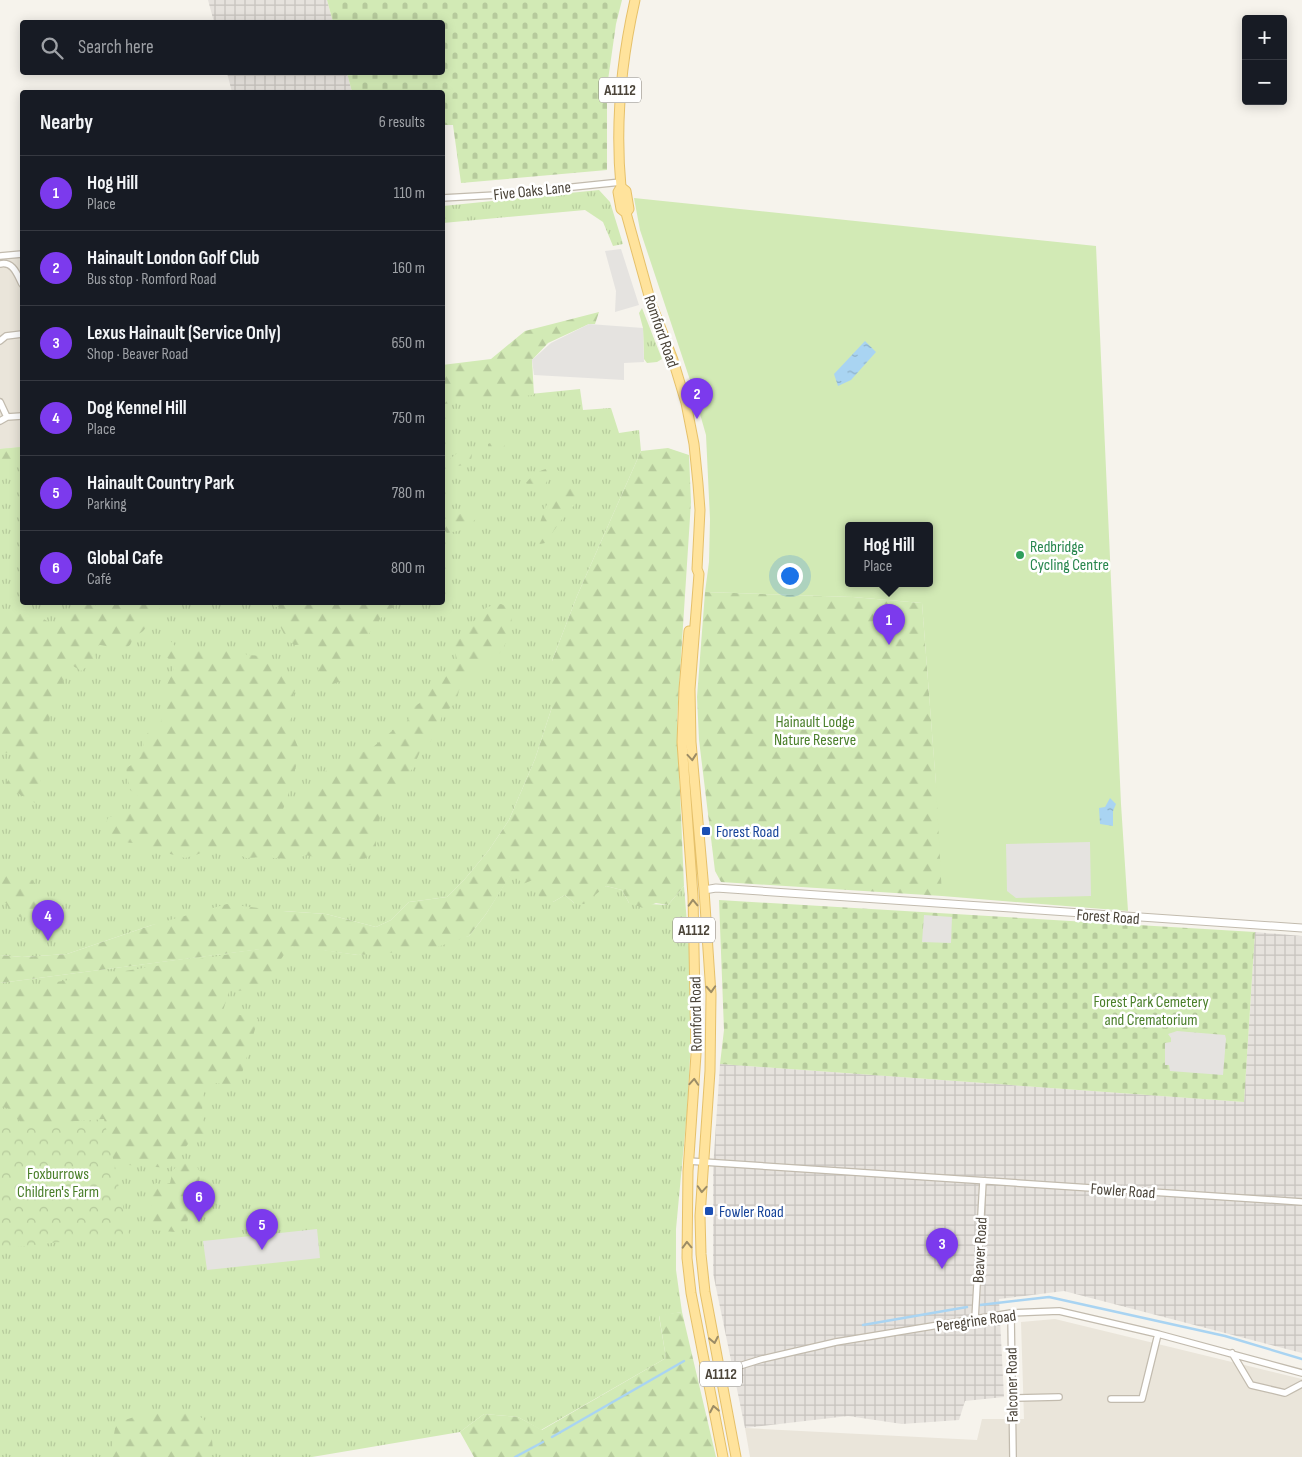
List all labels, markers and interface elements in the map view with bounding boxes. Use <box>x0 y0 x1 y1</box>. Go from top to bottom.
map controls <box>1242 15 1287 105</box>
button: + <box>1242 15 1287 60</box>
search box <box>20 20 445 75</box>
icon: search <box>38 34 66 62</box>
text: Search here <box>78 36 154 59</box>
button: − <box>1242 60 1287 105</box>
road number: A1112 <box>599 78 641 102</box>
text: Nearby <box>40 110 93 135</box>
text: 6 results <box>379 113 425 132</box>
text: Hog Hill <box>87 172 138 195</box>
street label: Five Oaks Lane <box>492 178 572 205</box>
text: 1 <box>53 184 59 203</box>
text: 110 m <box>394 184 425 203</box>
text: Place <box>87 195 116 214</box>
text: Hainault London Golf Club <box>87 247 260 270</box>
text: 2 <box>52 259 60 278</box>
text: 160 m <box>392 259 425 278</box>
text: Bus stop · Romford Road <box>87 270 216 289</box>
street label: Romford Road <box>639 293 682 370</box>
text: Lexus Hainault (Service Only) <box>87 322 281 345</box>
text: 3 <box>52 334 60 353</box>
text: 650 m <box>392 334 425 353</box>
text: Shop · Beaver Road <box>87 345 188 364</box>
pin: 2 <box>681 378 713 419</box>
text: Dog Kennel Hill <box>87 397 187 420</box>
text: 4 <box>52 409 60 428</box>
text: 750 m <box>392 409 425 428</box>
text: Place <box>87 420 116 439</box>
text: Hainault Country Park <box>87 472 234 495</box>
text: 5 <box>52 484 60 503</box>
text: 780 m <box>392 484 425 503</box>
text: Parking <box>87 495 127 514</box>
popup <box>845 522 933 587</box>
text: Hog Hill <box>863 534 915 557</box>
place label: Redbridge Cycling Centre <box>1030 538 1109 575</box>
text: Global Cafe <box>87 547 163 570</box>
marker: Redbridge Cycling Centre <box>1014 549 1026 561</box>
text: Place <box>863 557 892 576</box>
text: 6 <box>52 559 60 578</box>
text: 800 m <box>391 559 425 578</box>
your location <box>777 563 803 589</box>
text: Café <box>87 570 111 589</box>
pin: 1 <box>873 604 905 645</box>
park label: Hainault Lodge Nature Reserve <box>774 713 856 750</box>
one-way arrow <box>686 753 697 761</box>
place label: Forest Road <box>716 823 779 842</box>
marker: Forest Road <box>700 825 712 837</box>
one-way arrow <box>688 898 698 906</box>
pin: 4 <box>32 900 64 941</box>
street label: Forest Road <box>1076 906 1140 929</box>
road number: A1112 <box>673 918 715 942</box>
street label: Romford Road <box>686 976 707 1052</box>
one-way arrow <box>705 985 716 993</box>
park label: Forest Park Cemetery and Crematorium <box>1093 993 1209 1030</box>
one-way arrow <box>689 1078 700 1086</box>
park label: Foxburrows Children's Farm <box>17 1165 99 1202</box>
street label: Fowler Road <box>1090 1180 1156 1203</box>
pin: 6 <box>183 1181 215 1222</box>
one-way arrow <box>696 1185 707 1193</box>
place label: Fowler Road <box>719 1203 784 1222</box>
marker: Fowler Road <box>703 1205 715 1217</box>
pin: 5 <box>246 1209 278 1250</box>
street label: Beaver Road <box>969 1217 992 1283</box>
pin: 3 <box>926 1228 958 1269</box>
one-way arrow <box>682 1240 692 1248</box>
street label: Peregrine Road <box>935 1306 1017 1336</box>
one-way arrow <box>709 1336 719 1344</box>
street label: Falconer Road <box>1002 1347 1023 1423</box>
road number: A1112 <box>700 1362 742 1386</box>
one-way arrow <box>709 1405 719 1414</box>

